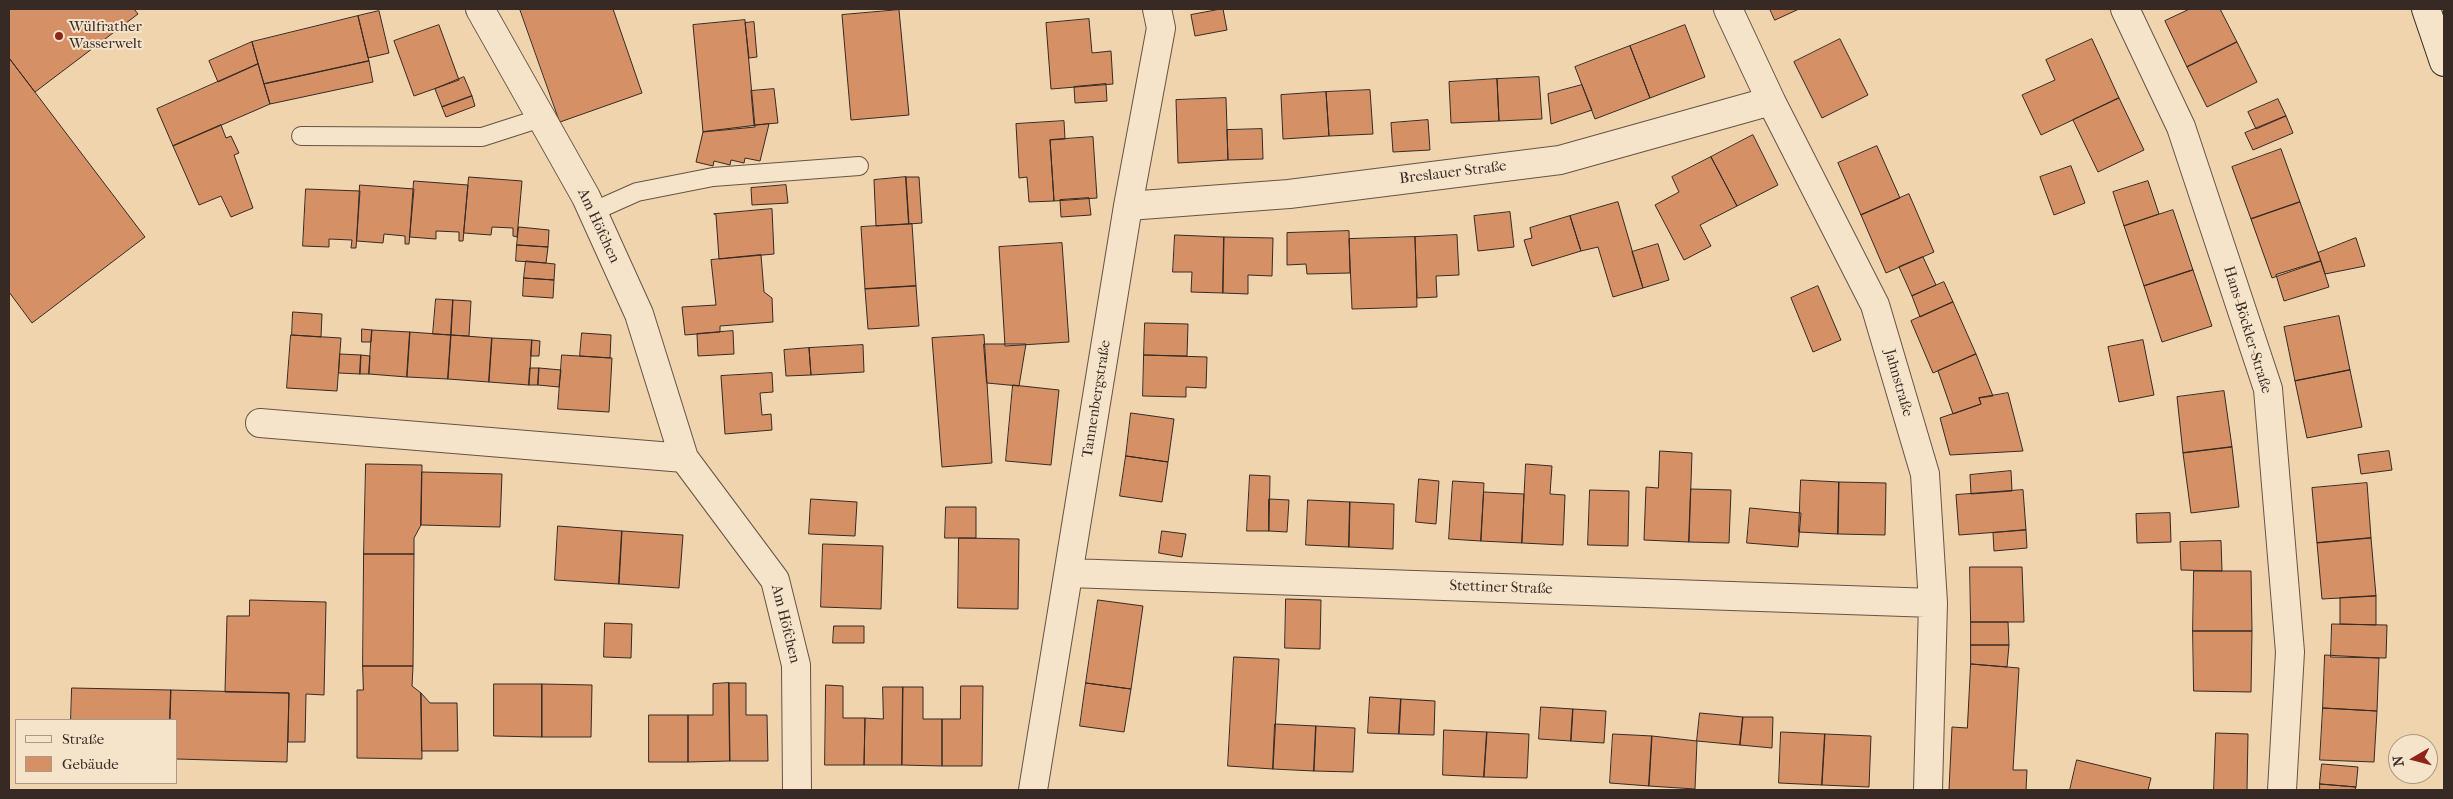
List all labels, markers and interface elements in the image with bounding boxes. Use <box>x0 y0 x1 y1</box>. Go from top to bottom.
place label: Wülfrather Wasserwelt <box>69 18 142 53</box>
marker: Wülfrather Wasserwelt <box>53 30 65 42</box>
street label: Breslauer Straße <box>1399 158 1507 188</box>
street label: Am Höfchen <box>573 186 623 266</box>
street label: Hans-Böckler-Straße <box>2219 264 2275 396</box>
street label: Tannenbergstraße <box>1079 339 1115 459</box>
street label: Jahnstraße <box>1880 347 1916 419</box>
street label: Stettiner Straße <box>1449 577 1553 599</box>
street label: Am Höfchen <box>767 583 803 665</box>
legend <box>15 719 178 784</box>
text: Straße <box>62 730 104 748</box>
north arrow <box>2388 734 2438 784</box>
text: Gebäude <box>62 755 119 773</box>
text: N <box>2389 755 2408 767</box>

